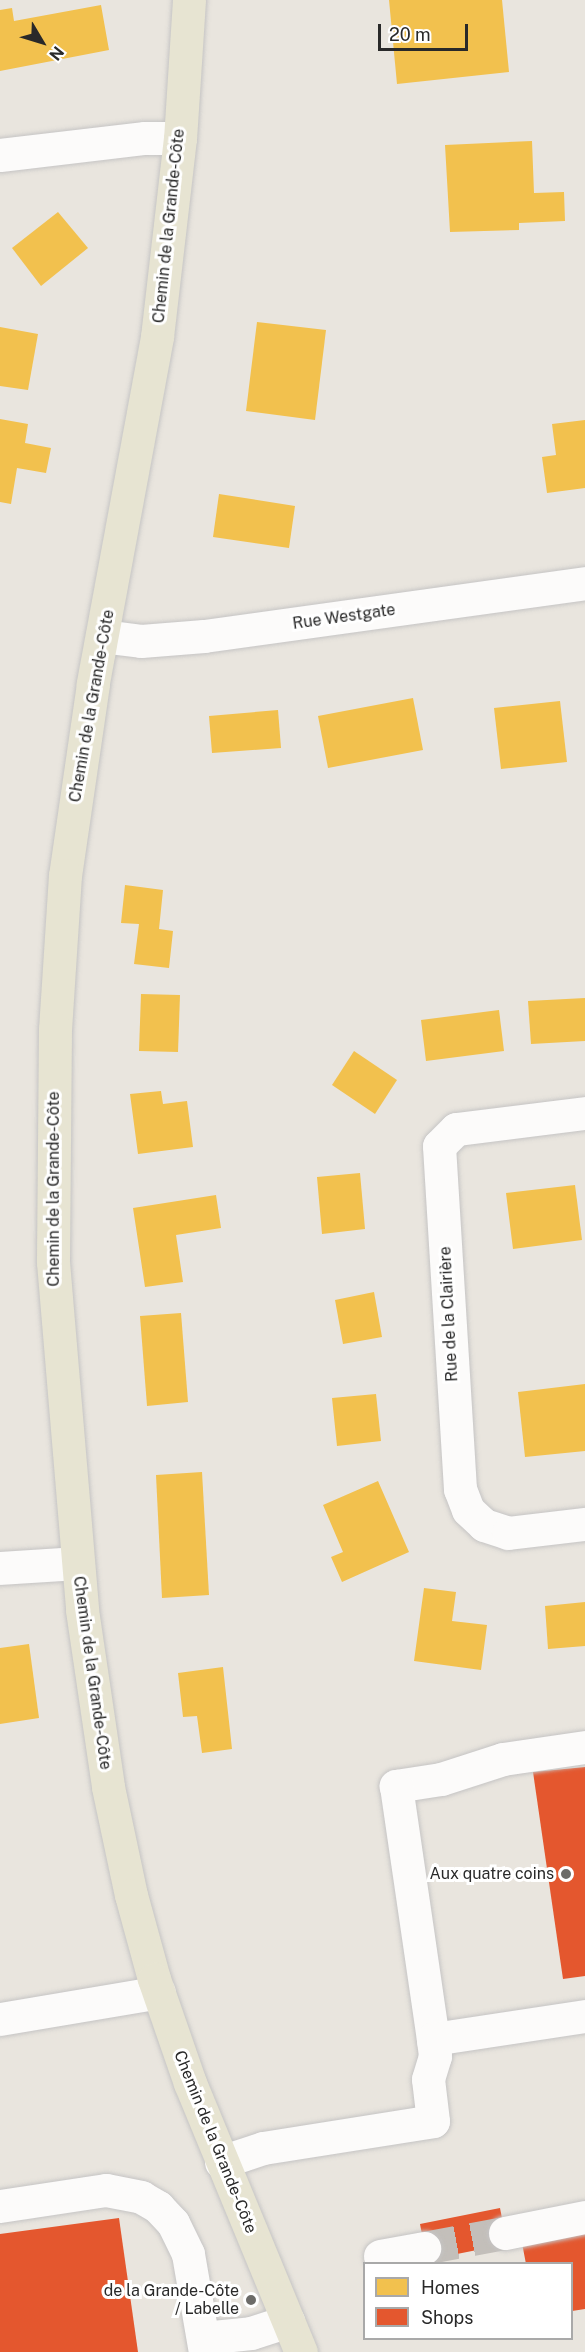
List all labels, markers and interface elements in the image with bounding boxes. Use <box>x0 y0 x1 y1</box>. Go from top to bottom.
north arrow <box>12 12 72 72</box>
scale bar <box>381 12 471 50</box>
text: 20 m <box>389 24 431 45</box>
text: N <box>45 43 68 64</box>
street label: Chemin de la Grande-Côte <box>149 128 189 324</box>
street label: Rue Westgate <box>291 600 397 634</box>
street label: Chemin de la Grande-Côte <box>66 608 118 804</box>
street label: Chemin de la Grande-Côte <box>44 1091 64 1287</box>
street label: Rue de la Clairière <box>436 1246 462 1382</box>
street label: Chemin de la Grande-Côte <box>69 1575 115 1771</box>
place label: Aux quatre coins <box>429 1864 554 1884</box>
marker: Aux quatre coins <box>559 1867 573 1881</box>
street label: Chemin de la Grande-Côte <box>169 2048 261 2236</box>
legend <box>363 2262 573 2340</box>
text: Homes <box>421 2277 480 2298</box>
place label: de la Grande-Côte / Labelle <box>104 2281 239 2319</box>
marker: de la Grande-Côte / Labelle <box>244 2293 258 2307</box>
text: Shops <box>421 2307 473 2328</box>

